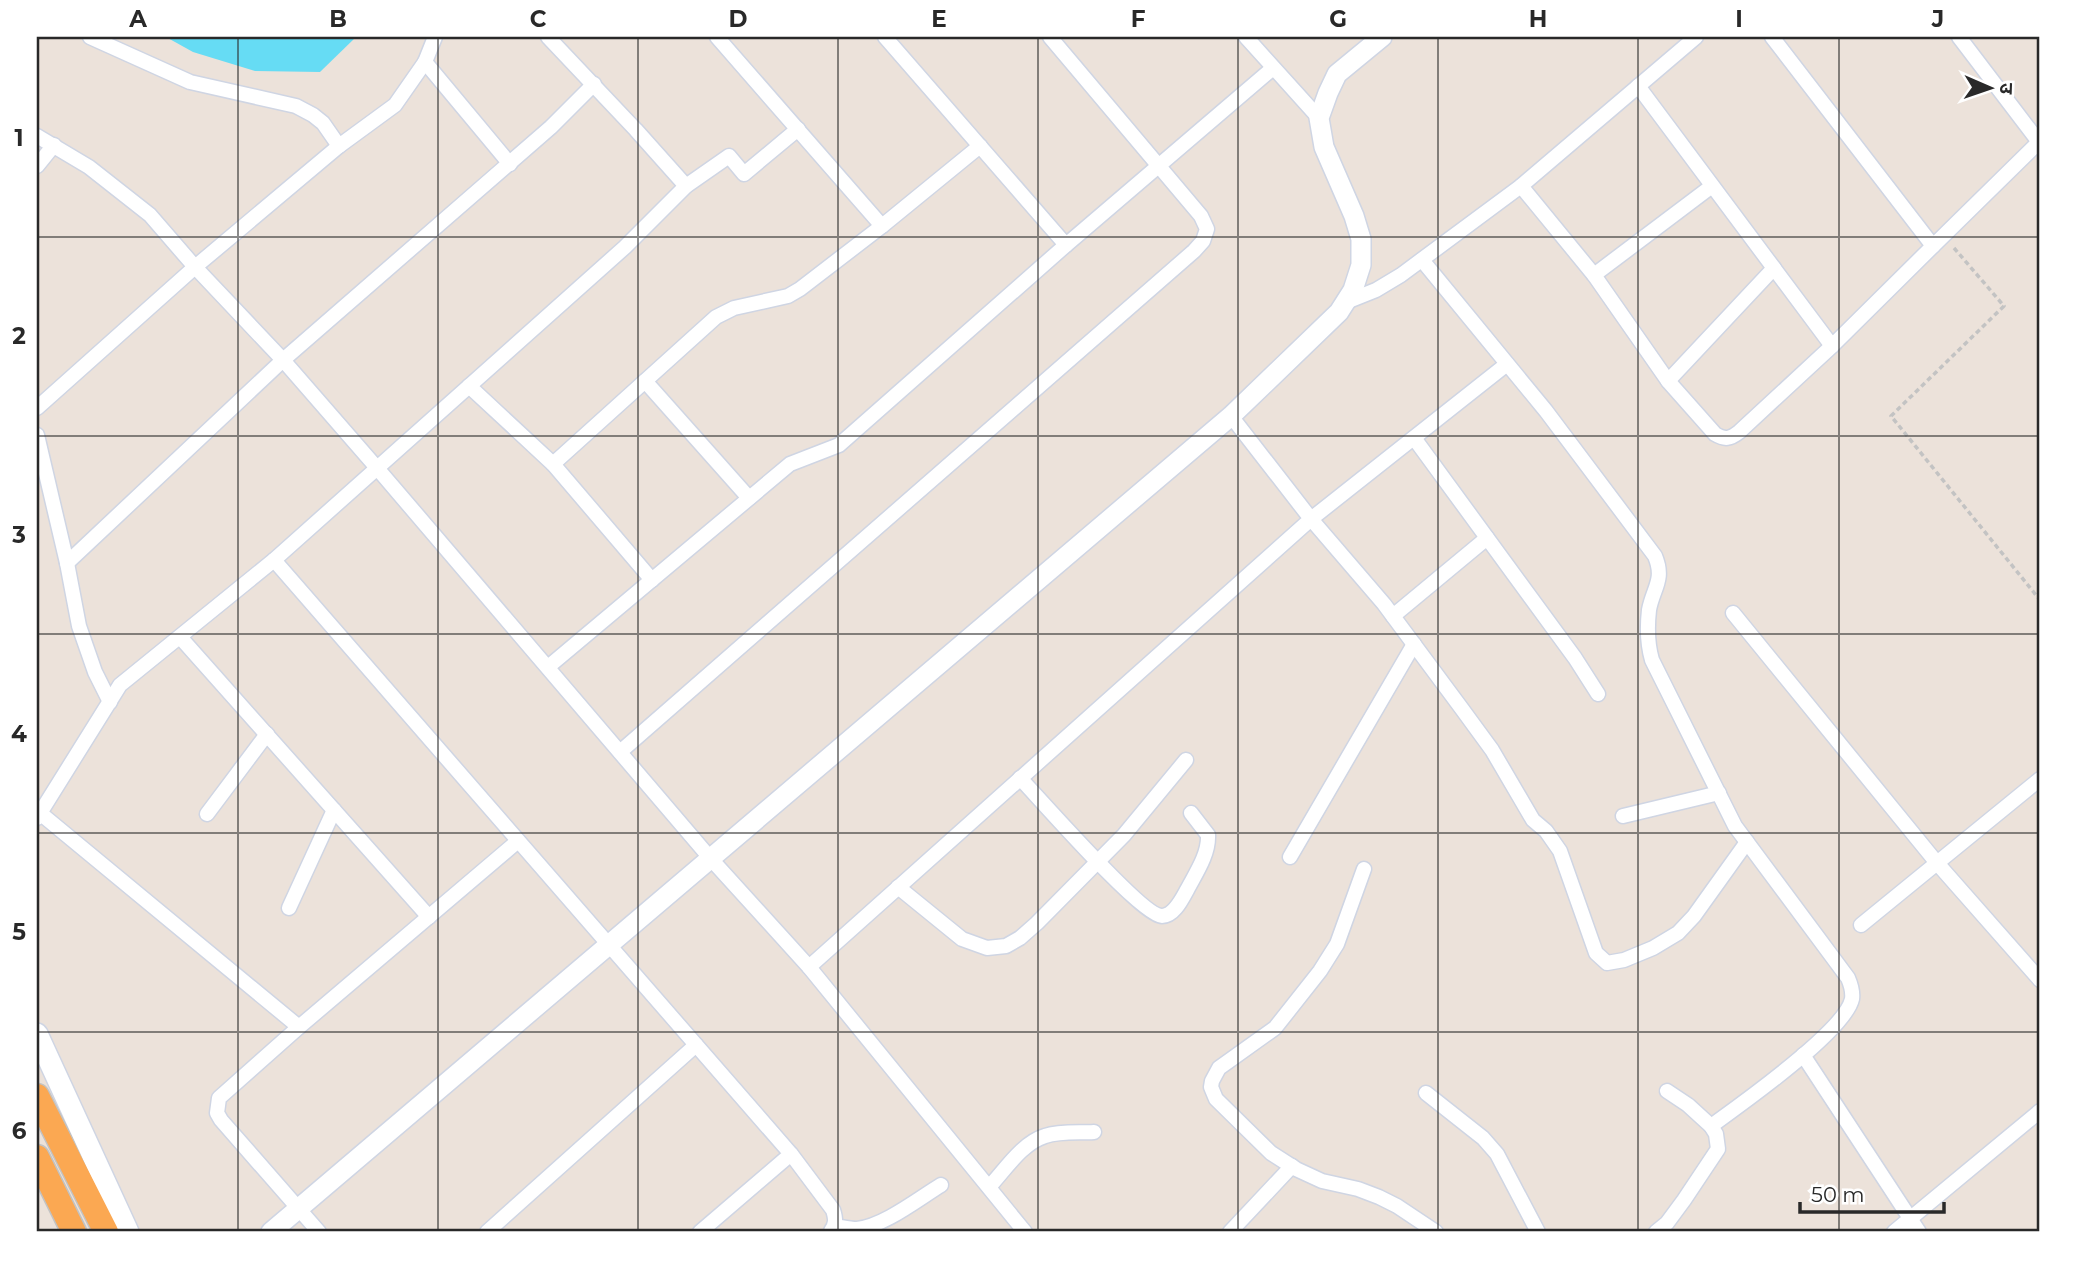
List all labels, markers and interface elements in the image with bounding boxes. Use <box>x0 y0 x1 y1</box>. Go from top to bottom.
text: A <box>128 5 147 33</box>
text: B <box>329 5 347 33</box>
text: C <box>530 5 547 33</box>
text: D <box>729 5 748 33</box>
text: E <box>931 5 947 33</box>
text: F <box>1131 5 1146 33</box>
text: G <box>1329 5 1347 33</box>
text: H <box>1529 5 1547 33</box>
text: I <box>1735 5 1743 33</box>
text: J <box>1931 5 1944 33</box>
north arrow <box>1954 52 2024 122</box>
text: उ <box>1995 83 2018 95</box>
text: 1 <box>14 124 24 152</box>
text: 2 <box>12 322 26 350</box>
text: 3 <box>11 521 26 549</box>
text: 4 <box>11 720 27 748</box>
text: 5 <box>12 918 26 946</box>
text: 6 <box>12 1117 27 1145</box>
scale bar <box>1800 1171 1944 1215</box>
text: 50 m <box>1811 1182 1865 1207</box>

